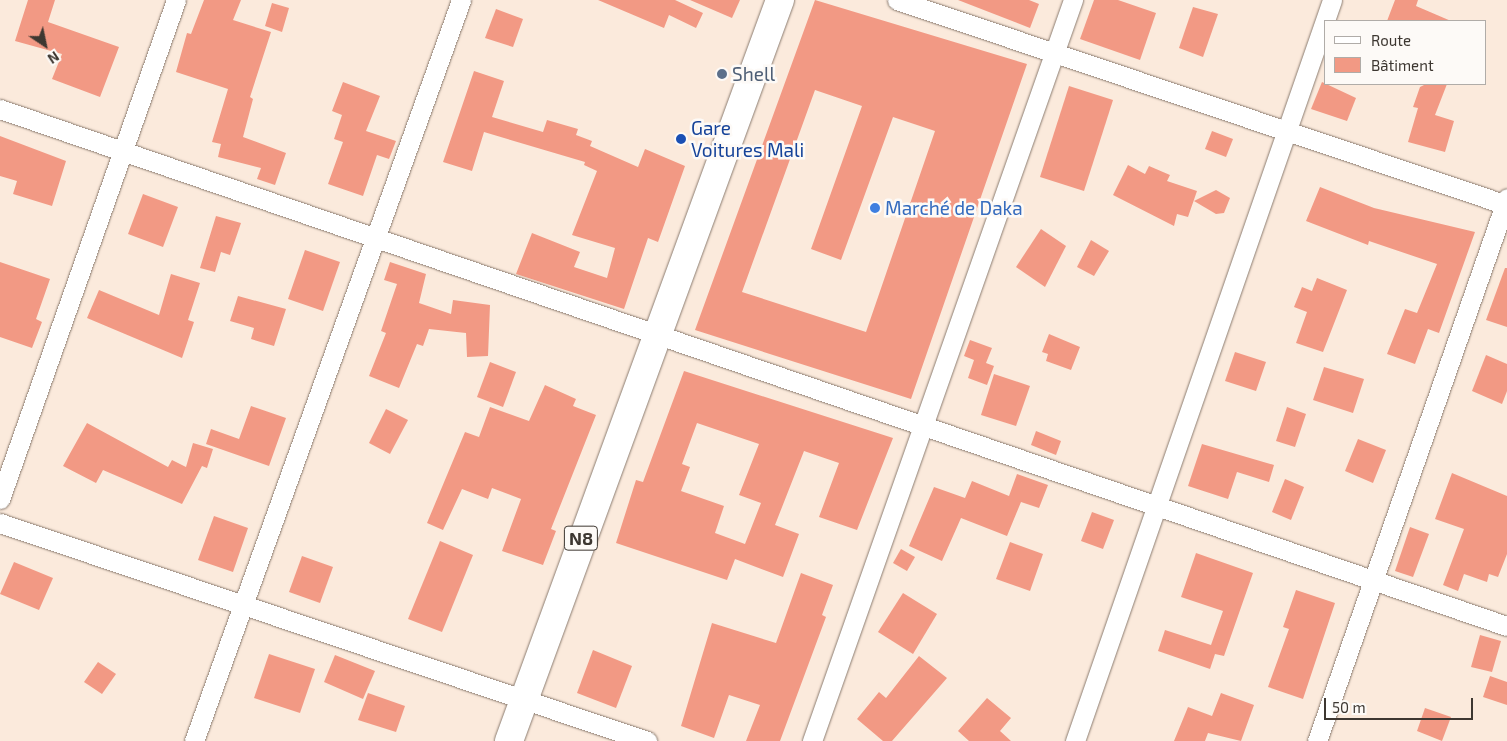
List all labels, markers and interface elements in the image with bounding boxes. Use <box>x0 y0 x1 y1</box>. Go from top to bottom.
north arrow <box>20 20 70 70</box>
legend <box>1324 20 1487 85</box>
text: Route <box>1371 31 1411 49</box>
text: N <box>45 48 63 68</box>
text: Bâtiment <box>1371 56 1434 74</box>
place label: Shell <box>732 63 775 85</box>
marker: Shell <box>716 68 728 80</box>
place label: Gare Voitures Mali <box>691 117 804 161</box>
marker: Gare Voitures Mali <box>675 133 687 145</box>
place label: Marché de Daka <box>885 197 1023 219</box>
marker: Marché de Daka <box>869 202 881 214</box>
road number: N8 <box>564 522 598 554</box>
scale bar <box>1327 688 1476 720</box>
text: 50 m <box>1332 698 1366 716</box>

